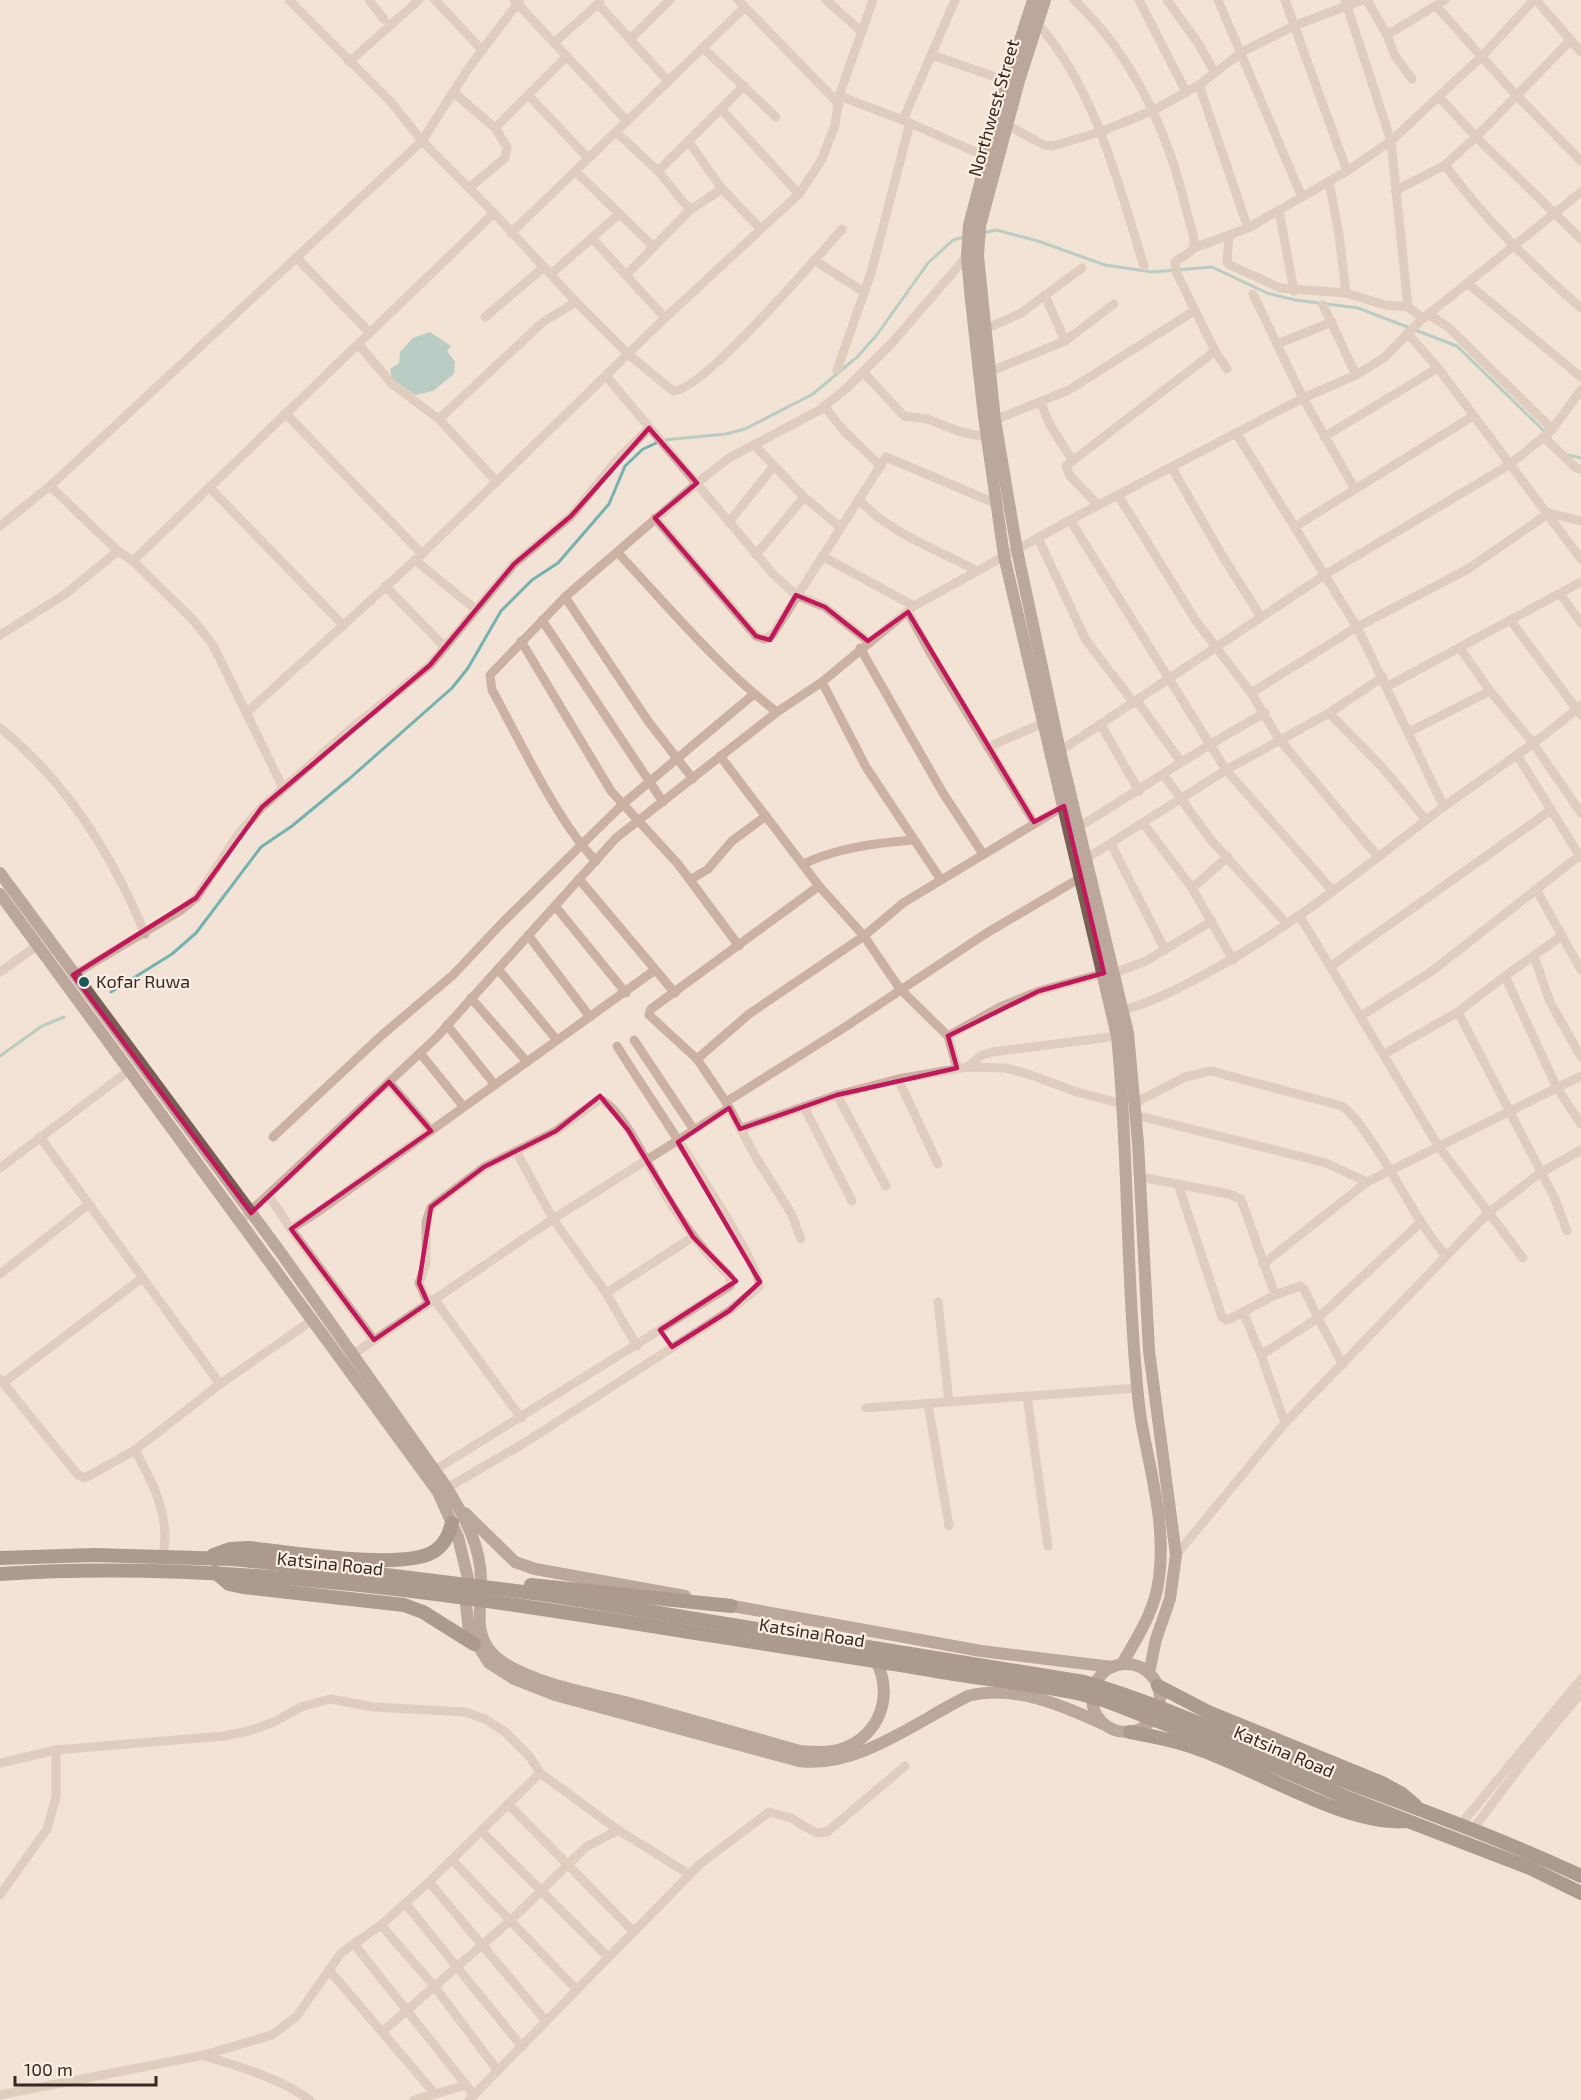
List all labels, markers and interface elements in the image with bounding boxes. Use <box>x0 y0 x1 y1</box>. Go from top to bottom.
street label: Northwest Street <box>963 36 1023 179</box>
place label: Kofar Ruwa <box>96 970 190 992</box>
marker: Kofar Ruwa <box>77 975 91 989</box>
street label: Katsina Road <box>276 1546 384 1580</box>
street label: Katsina Road <box>758 1613 867 1651</box>
street label: Katsina Road <box>1231 1720 1338 1782</box>
scale bar <box>15 2049 156 2087</box>
text: 100 m <box>24 2058 73 2080</box>

